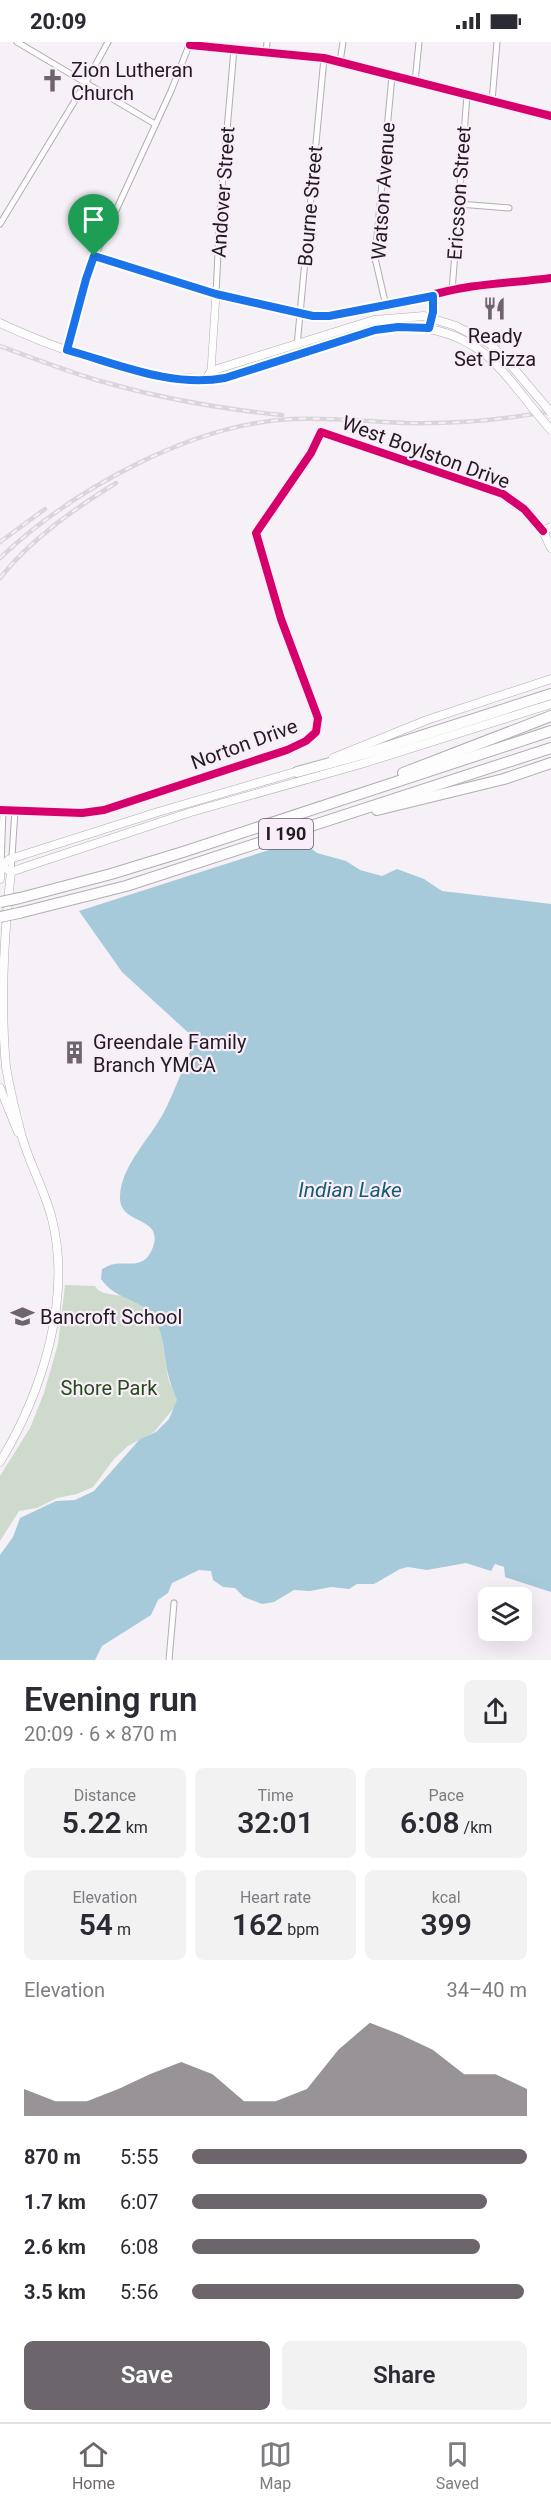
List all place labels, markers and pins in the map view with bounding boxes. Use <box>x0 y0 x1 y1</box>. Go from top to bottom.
place label: Zion Lutheran Church <box>71 58 193 105</box>
church icon: Zion Lutheran Church <box>40 68 66 94</box>
pin <box>68 194 119 256</box>
restaurant icon: Ready Set Pizza <box>482 296 508 322</box>
place label: Ready Set Pizza <box>454 324 536 371</box>
place label: Greendale Family Branch YMCA <box>93 1030 247 1077</box>
building icon: Greendale Family Branch YMCA <box>62 1040 88 1066</box>
school or university icon: Bancroft School <box>9 1304 35 1330</box>
place label: Bancroft School <box>40 1305 182 1329</box>

